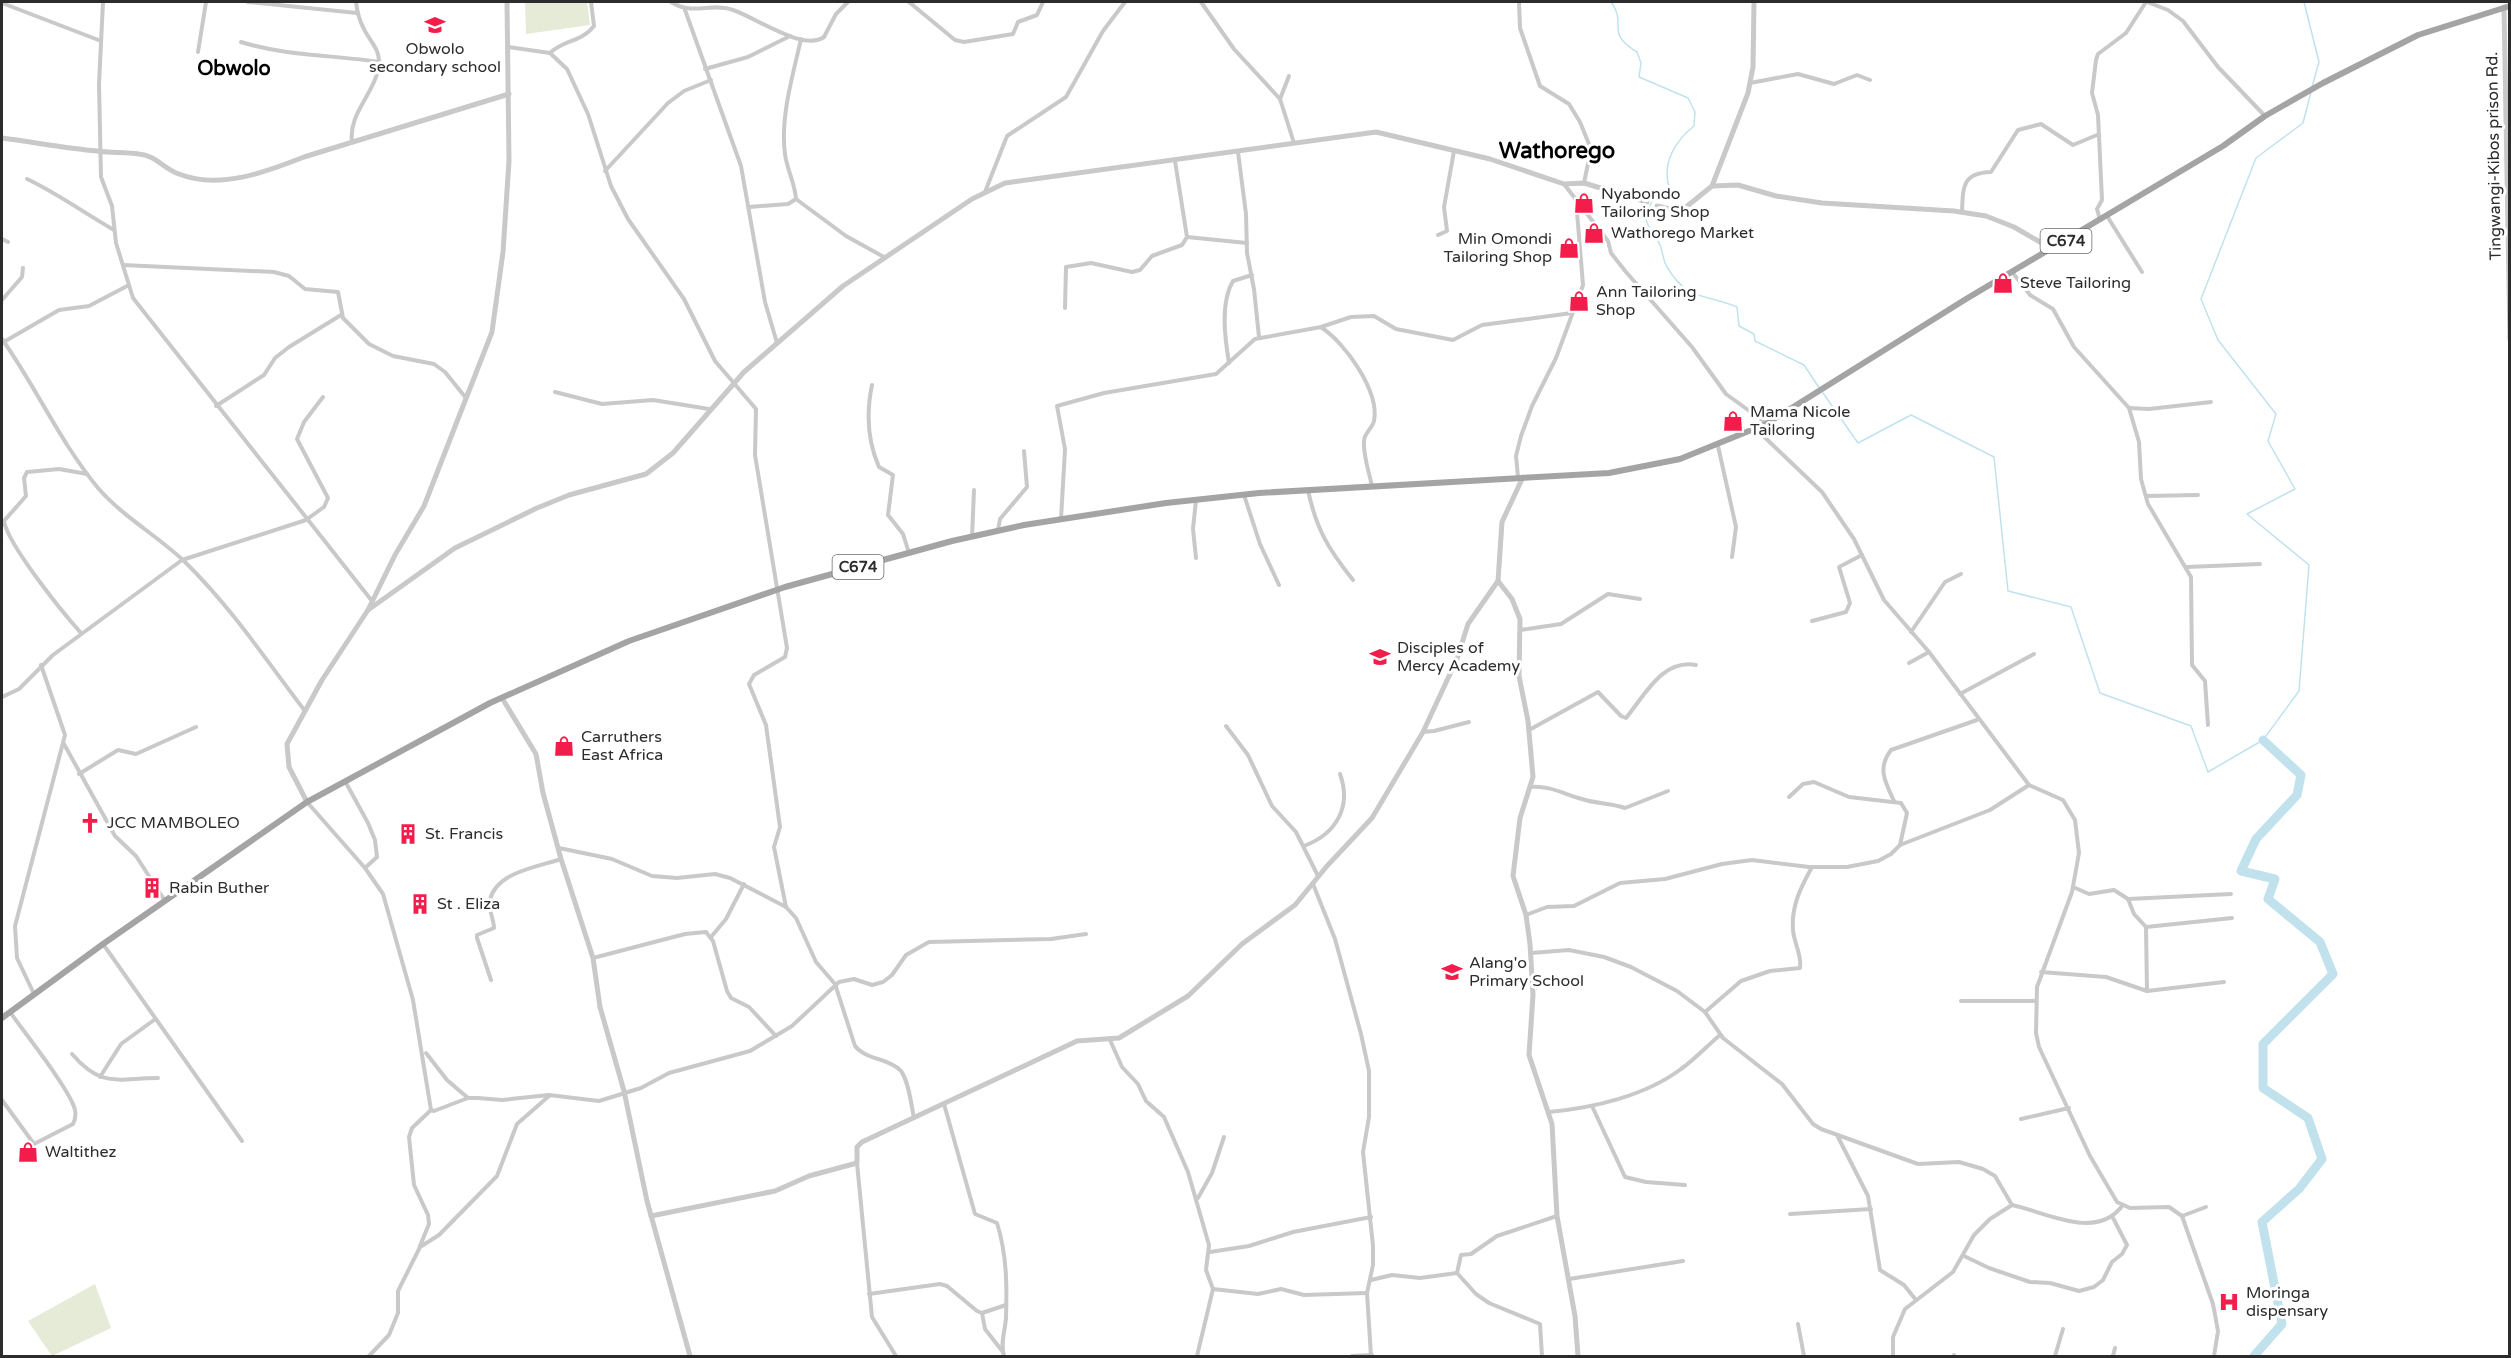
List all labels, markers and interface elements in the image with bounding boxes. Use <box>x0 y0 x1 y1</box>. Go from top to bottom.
school or university icon: Obwolo secondary school <box>423 13 447 37</box>
place label: Obwolo secondary school <box>369 39 501 77</box>
street label: Tingwangi-Kibos prison Rd. <box>2482 51 2506 261</box>
district label: Obwolo <box>197 57 271 81</box>
district label: Wathorego <box>1499 138 1615 164</box>
place label: Nyabondo Tailoring Shop <box>1601 184 1710 222</box>
shop icon: Nyabondo Tailoring Shop <box>1572 191 1596 215</box>
shop icon: Wathorego Market <box>1582 221 1606 245</box>
place label: Wathorego Market <box>1611 223 1754 243</box>
place label: Min Omondi Tailoring Shop <box>1443 229 1552 267</box>
road number: C674 <box>2040 229 2092 253</box>
shop icon: Min Omondi Tailoring Shop <box>1557 236 1581 260</box>
shop icon: Steve Tailoring <box>1991 271 2015 295</box>
place label: Steve Tailoring <box>2020 273 2131 293</box>
place label: Ann Tailoring Shop <box>1596 282 1697 320</box>
shop icon: Ann Tailoring Shop <box>1567 289 1591 313</box>
place label: Mama Nicole Tailoring <box>1750 402 1850 440</box>
shop icon: Mama Nicole Tailoring <box>1721 409 1745 433</box>
road number: C674 <box>832 555 884 579</box>
place label: Disciples of Mercy Academy <box>1397 638 1520 676</box>
school or university icon: Disciples of Mercy Academy <box>1368 645 1392 669</box>
place label: Carruthers East Africa <box>581 727 663 765</box>
shop icon: Carruthers East Africa <box>552 734 576 758</box>
church icon: JCC MAMBOLEO <box>78 811 102 835</box>
place label: JCC MAMBOLEO <box>107 813 240 833</box>
building icon: St. Francis <box>396 822 420 846</box>
place label: St. Francis <box>425 824 503 844</box>
building icon: Rabin Buther <box>140 876 164 900</box>
place label: Rabin Buther <box>169 878 270 898</box>
building icon: St . Eliza <box>408 892 432 916</box>
place label: St . Eliza <box>437 894 500 914</box>
place label: Alang'o Primary School <box>1469 953 1584 991</box>
school or university icon: Alang'o Primary School <box>1440 960 1464 984</box>
shop icon: Waltithez <box>16 1140 40 1164</box>
place label: Waltithez <box>45 1142 117 1162</box>
place label: Moringa dispensary <box>2246 1283 2328 1321</box>
hospital icon: Moringa dispensary <box>2217 1290 2241 1314</box>

